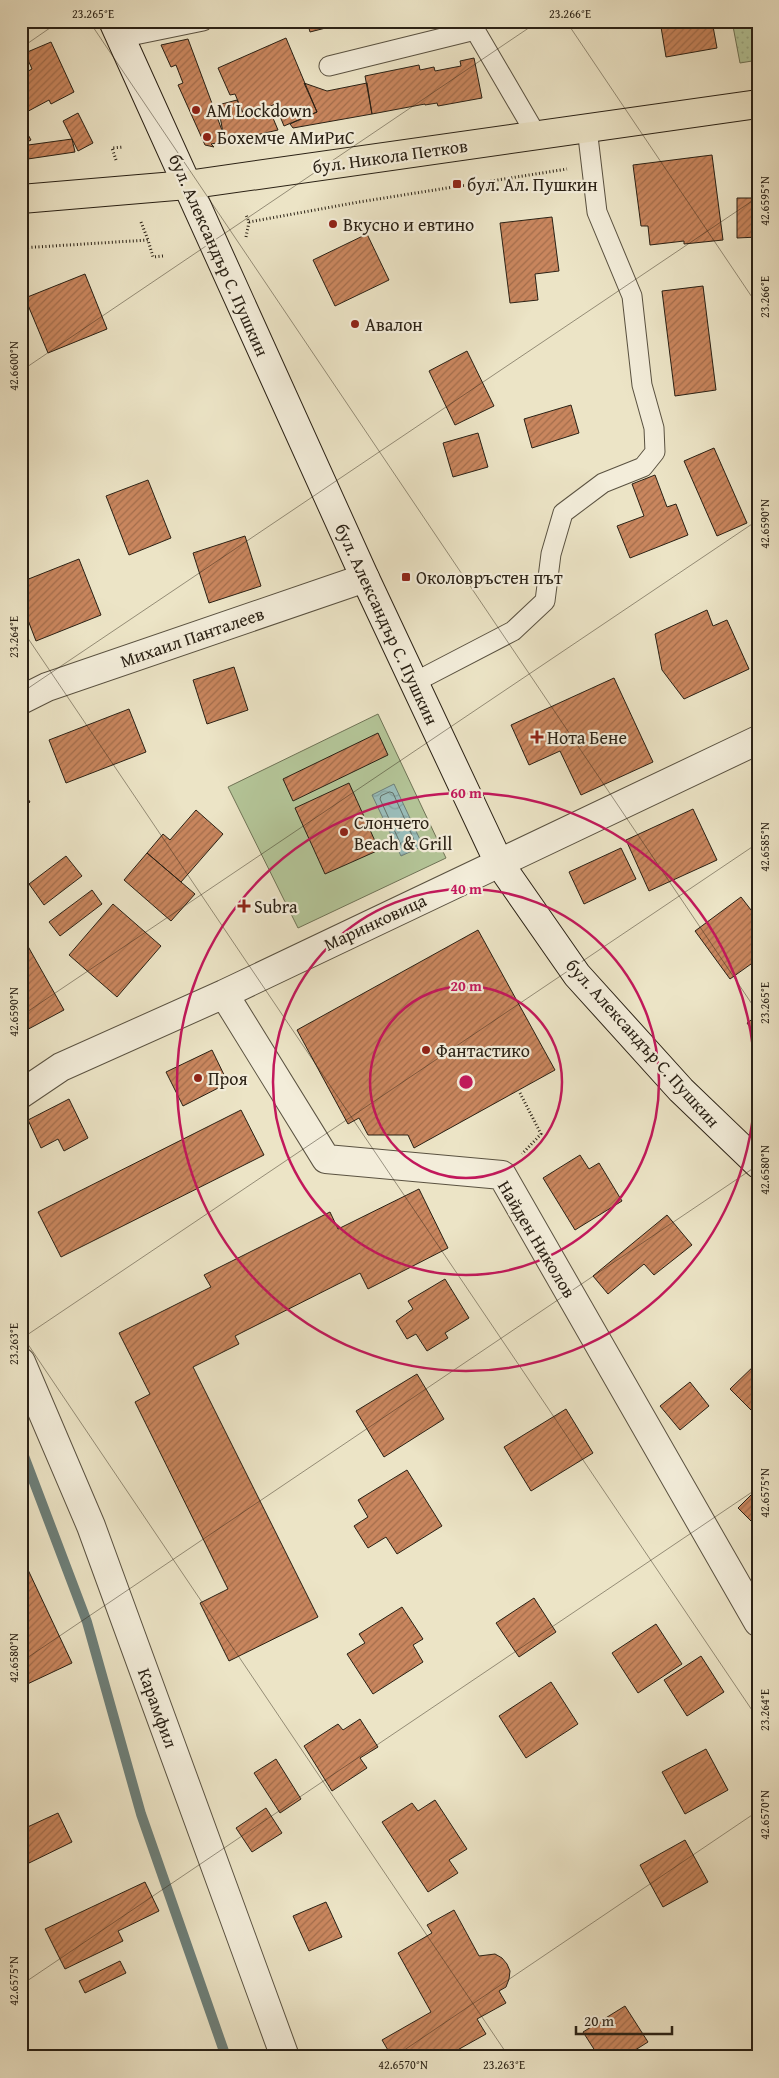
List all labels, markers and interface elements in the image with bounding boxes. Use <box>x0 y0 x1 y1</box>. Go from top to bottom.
text: 23.265°E <box>72 5 114 22</box>
text: 23.266°E <box>549 5 591 22</box>
place label: AM Lockdown <box>206 97 312 124</box>
marker: AM Lockdown <box>190 104 202 116</box>
place label: Бохемче АМиРиС <box>217 124 355 151</box>
marker: Бохемче АМиРиС <box>201 131 213 143</box>
street label: бул. Никола Петков <box>311 132 470 180</box>
street label: бул. Александър С. Пушкин <box>162 149 276 361</box>
place label: бул. Ал. Пушкин <box>467 171 598 198</box>
text: 42.6595°N <box>756 176 773 226</box>
marker: бул. Ал. Пушкин <box>451 178 463 190</box>
place label: Вкусно и евтино <box>343 211 474 238</box>
marker: Вкусно и евтино <box>327 218 339 230</box>
text: 23.266°E <box>756 276 773 318</box>
place label: Авалон <box>365 311 423 338</box>
marker: Авалон <box>349 318 361 330</box>
text: 42.6600°N <box>5 341 22 391</box>
text: 42.6590°N <box>756 499 773 549</box>
street label: бул. Александър С. Пушкин <box>328 519 446 729</box>
place label: Околовръстен път <box>416 564 563 591</box>
marker: Околовръстен път <box>400 571 412 583</box>
street label: Михаил Панталеев <box>116 600 268 674</box>
text: 23.264°E <box>5 616 22 658</box>
place label: Нота Бене <box>547 724 627 751</box>
marker: Нота Бене <box>531 731 543 743</box>
text: 60 m <box>450 782 482 803</box>
place label: Слончето Beach & Grill <box>354 809 452 857</box>
text: 42.6585°N <box>756 822 773 872</box>
marker: Слончето Beach & Grill <box>338 826 350 838</box>
text: 40 m <box>450 878 482 899</box>
street label: Маринковица <box>319 886 431 958</box>
place label: Subra <box>254 893 298 920</box>
marker: Subra <box>238 900 250 912</box>
street label: бул. Александър С. Пушкин <box>560 952 726 1134</box>
text: 20 m <box>450 975 482 996</box>
text: 23.265°E <box>756 982 773 1024</box>
text: 42.6590°N <box>5 987 22 1037</box>
place label: Фантастико <box>436 1037 530 1064</box>
marker: Фантастико <box>420 1044 432 1056</box>
place label: Проя <box>208 1065 248 1092</box>
marker: Проя <box>192 1072 204 1084</box>
centre of rings <box>457 1073 475 1091</box>
text: 42.6580°N <box>756 1145 773 1195</box>
street label: Найден Николов <box>491 1175 583 1303</box>
text: 23.263°E <box>5 1323 22 1365</box>
text: 42.6575°N <box>756 1468 773 1518</box>
text: 42.6580°N <box>5 1633 22 1683</box>
street label: Карамфил <box>131 1664 185 1752</box>
text: 23.264°E <box>756 1689 773 1731</box>
text: 42.6570°N <box>756 1790 773 1840</box>
text: 42.6575°N <box>5 1956 22 2006</box>
scale bar <box>576 2003 673 2035</box>
text: 20 m <box>584 2010 615 2031</box>
text: 42.6570°N <box>378 2056 428 2073</box>
text: 23.263°E <box>483 2056 525 2073</box>

